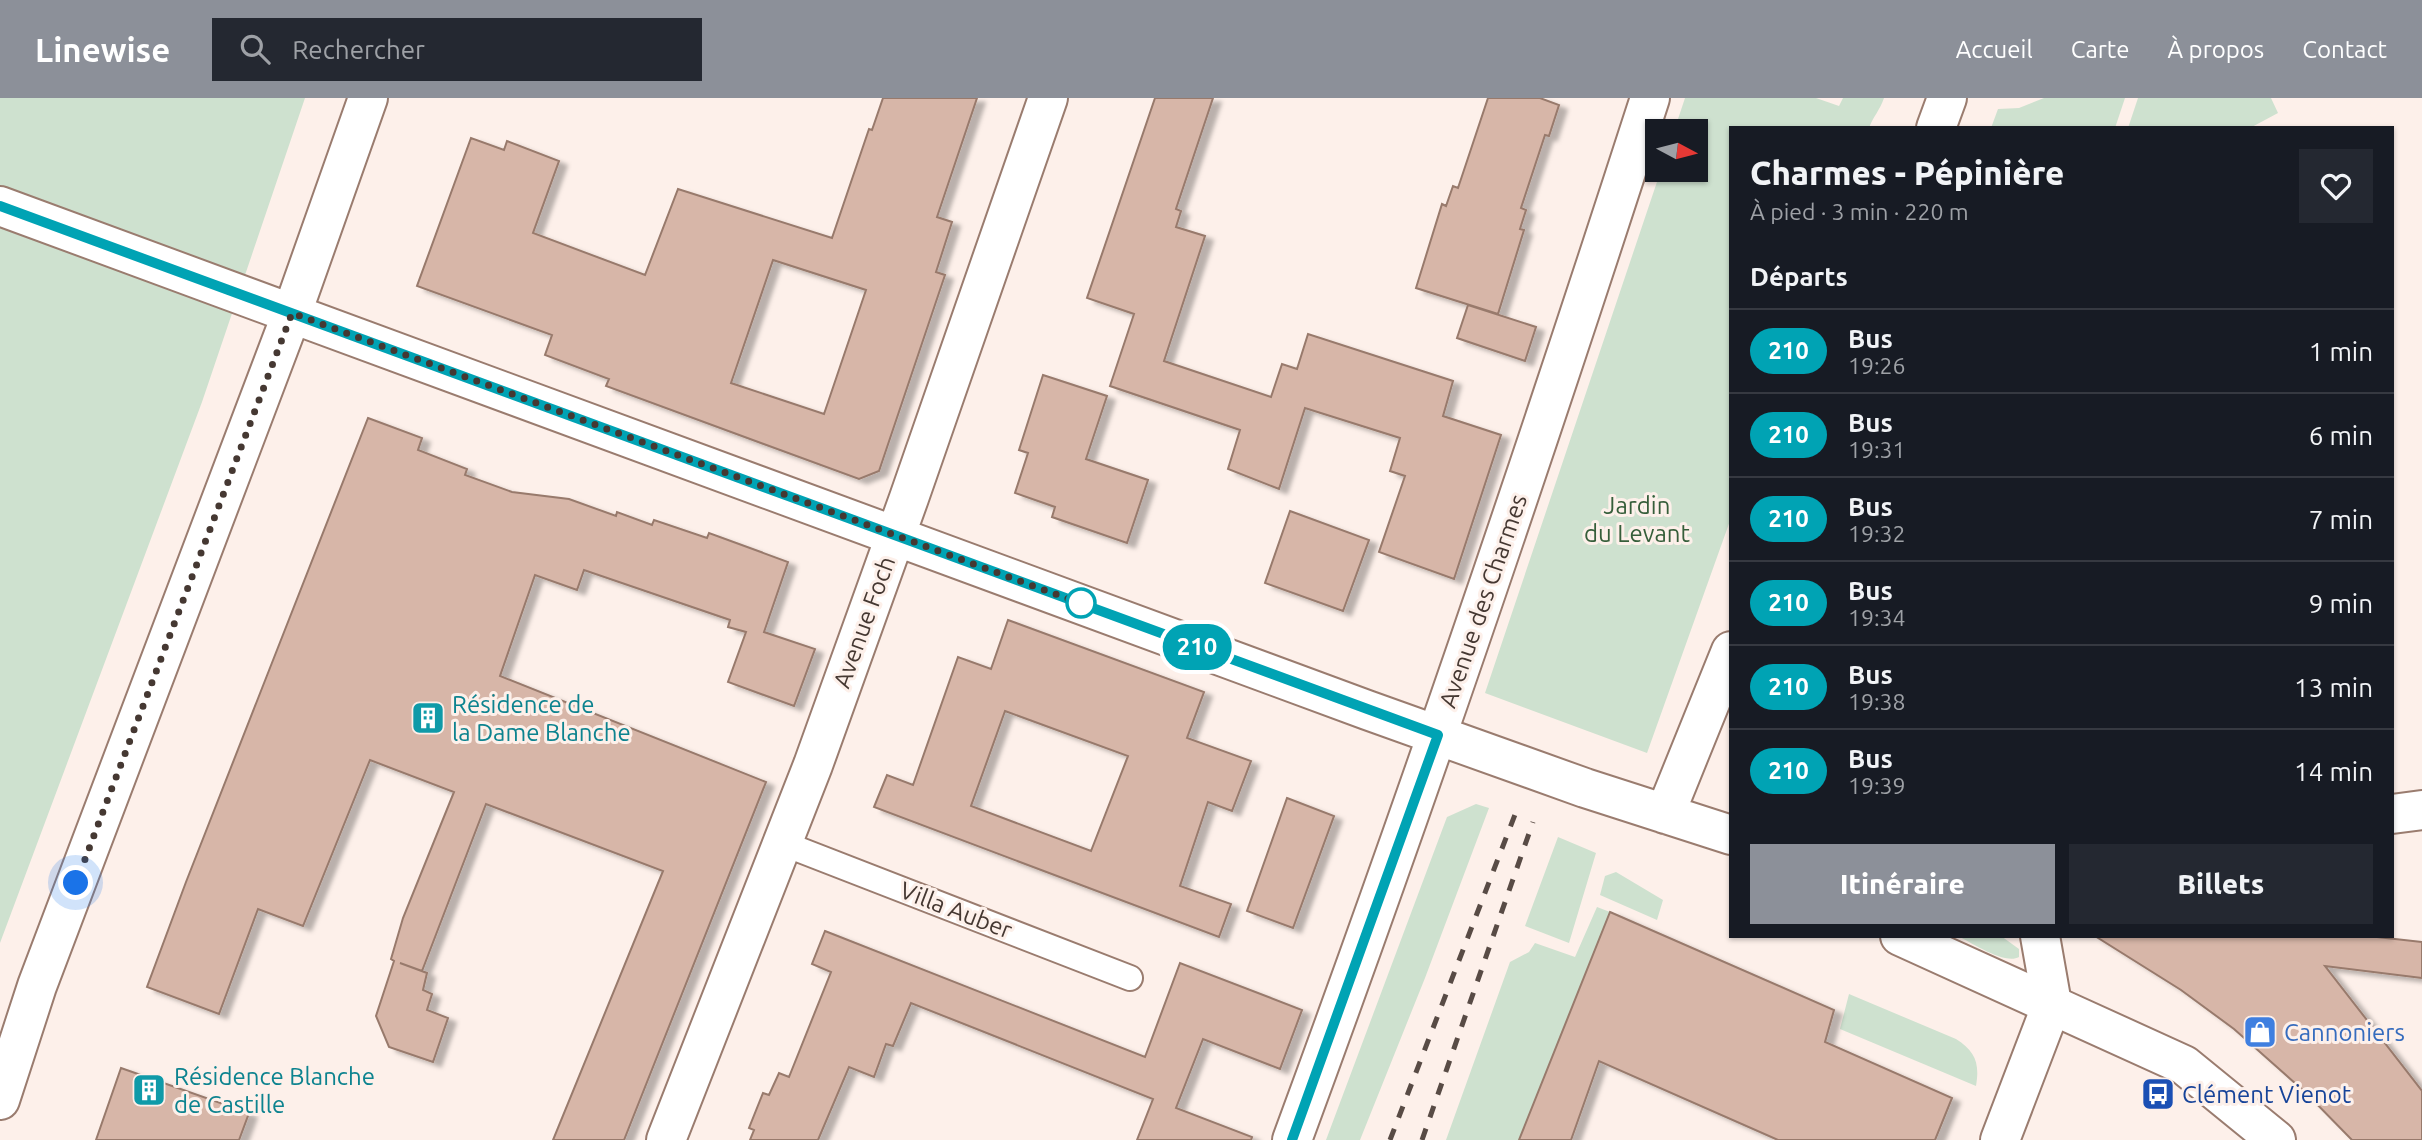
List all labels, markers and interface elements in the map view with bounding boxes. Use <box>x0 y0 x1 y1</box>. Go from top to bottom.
search box <box>212 18 702 81</box>
icon: search <box>236 30 274 68</box>
text: Linewise <box>35 31 170 68</box>
text: Rechercher <box>292 35 425 64</box>
text: Accueil <box>1956 36 2033 63</box>
text: Carte <box>2071 36 2130 63</box>
text: À propos <box>2168 36 2264 63</box>
text: Contact <box>2302 36 2387 63</box>
north arrow <box>1645 119 1708 182</box>
map controls <box>1645 119 1708 182</box>
button: heart <box>2299 149 2373 223</box>
text: Charmes - Pépinière <box>1750 154 2064 191</box>
text: À pied · 3 min · 220 m <box>1750 199 1969 224</box>
text: Départs <box>1750 262 1848 291</box>
text: Bus <box>1848 324 1893 353</box>
text: 210 <box>1768 337 1809 364</box>
text: 1 min <box>2309 337 2373 366</box>
text: 19:26 <box>1848 353 1906 378</box>
text: Bus <box>1848 408 1893 437</box>
text: 210 <box>1768 421 1809 448</box>
text: 6 min <box>2309 421 2373 450</box>
text: 19:31 <box>1848 437 1906 462</box>
street label: Avenue des Charmes <box>1434 491 1532 711</box>
park label: Jardin du Levant <box>1584 492 1690 547</box>
text: Bus <box>1848 492 1893 521</box>
text: 210 <box>1768 505 1809 532</box>
text: 7 min <box>2309 505 2373 534</box>
text: 19:32 <box>1848 521 1906 546</box>
street label: Avenue Foch <box>828 553 900 691</box>
text: Bus <box>1848 576 1893 605</box>
unlabelled marker <box>1066 588 1096 618</box>
text: 210 <box>1768 589 1809 616</box>
text: 9 min <box>2309 589 2373 618</box>
text: 19:34 <box>1848 605 1906 630</box>
line badge: 210 <box>1157 624 1237 670</box>
text: 210 <box>1177 633 1217 660</box>
text: Bus <box>1848 660 1893 689</box>
text: 210 <box>1768 673 1809 700</box>
text: 13 min <box>2294 673 2373 702</box>
text: 19:38 <box>1848 689 1906 714</box>
place label: Résidence de la Dame Blanche <box>452 691 631 746</box>
building icon: Résidence de la Dame Blanche <box>409 699 447 737</box>
text: Bus <box>1848 744 1893 773</box>
text: 210 <box>1768 757 1809 784</box>
text: 14 min <box>2294 757 2373 786</box>
text: 19:39 <box>1848 773 1906 798</box>
button: Itinéraire <box>1750 844 2055 924</box>
button: Billets <box>2069 844 2373 924</box>
your location <box>58 865 93 900</box>
street label: Villa Auber <box>896 876 1016 944</box>
shop icon: Cannoniers <box>2241 1013 2279 1051</box>
place label: Cannoniers <box>2284 1019 2405 1046</box>
place label: Résidence Blanche de Castille <box>174 1063 375 1118</box>
building icon: Résidence Blanche de Castille <box>130 1071 168 1109</box>
bus stop icon: Clément Vienot <box>2139 1075 2177 1113</box>
place label: Clément Vienot <box>2182 1081 2352 1108</box>

